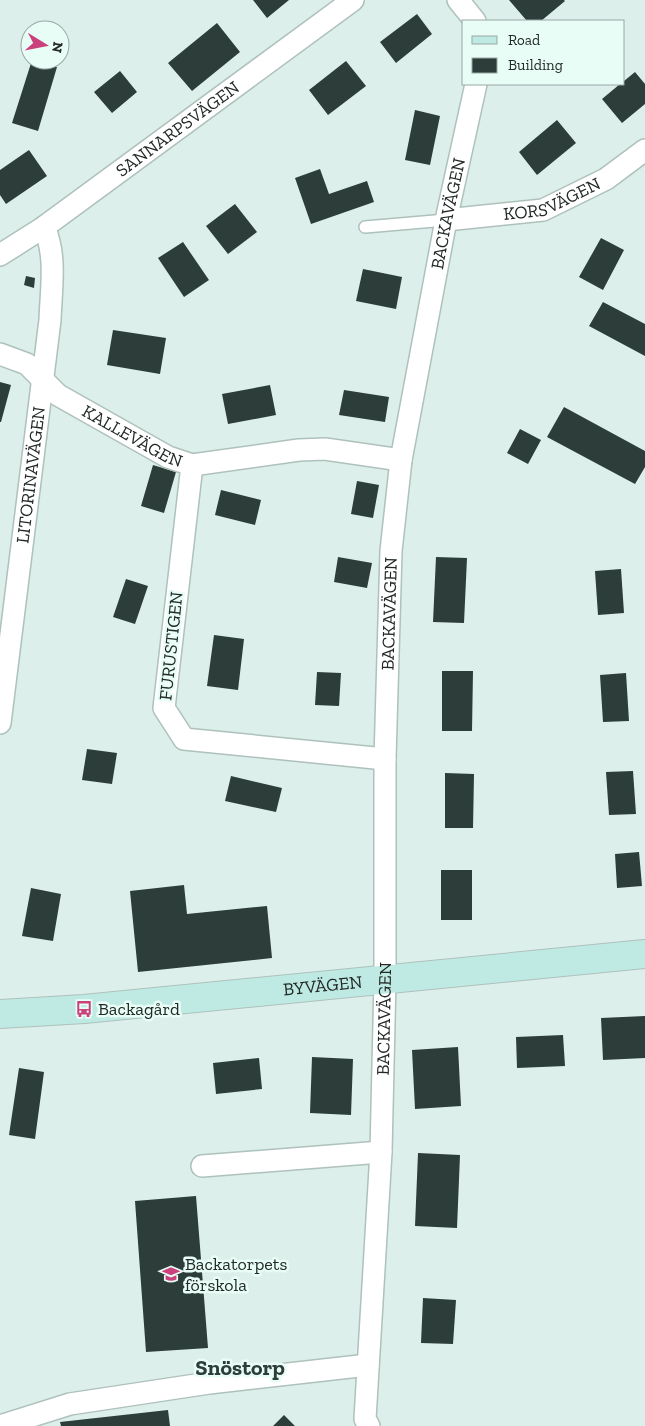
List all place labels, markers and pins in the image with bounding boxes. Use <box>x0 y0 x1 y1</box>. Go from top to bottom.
place label: Backagård <box>98 998 180 1020</box>
bus stop icon: Backagård <box>74 999 94 1019</box>
place label: Backatorpets förskola <box>185 1253 287 1296</box>
school or university icon: Backatorpets förskola <box>161 1264 181 1284</box>

